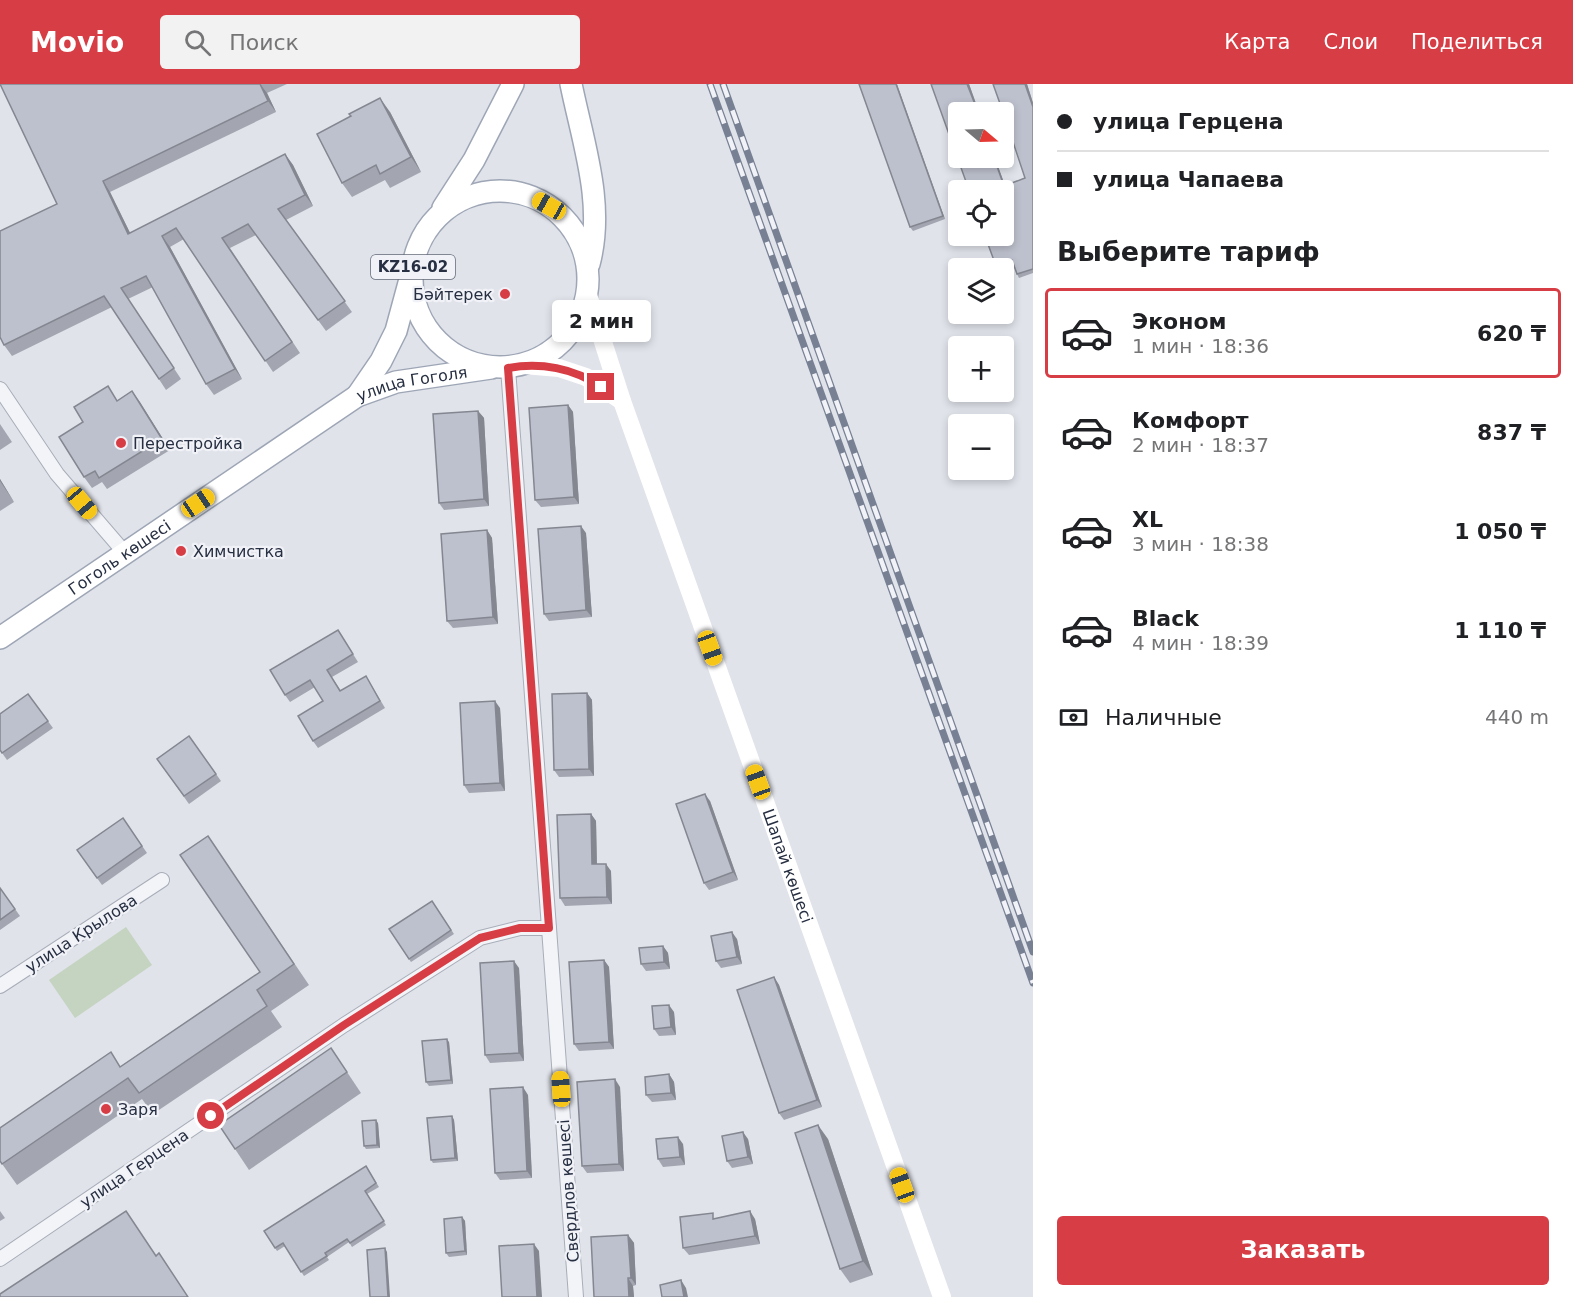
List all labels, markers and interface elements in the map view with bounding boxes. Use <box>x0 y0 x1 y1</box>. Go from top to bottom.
search box <box>160 15 580 69</box>
text: Movio <box>30 26 124 59</box>
icon: search <box>181 26 214 59</box>
text: Поиск <box>229 30 299 55</box>
text: Карта <box>1224 30 1290 54</box>
text: Слои <box>1323 30 1378 54</box>
text: Поделиться <box>1411 30 1543 54</box>
north arrow <box>948 102 1014 168</box>
map controls <box>948 102 1014 480</box>
text: улица Герцена <box>1093 109 1284 134</box>
text: улица Чапаева <box>1093 167 1284 192</box>
button: locate <box>948 180 1014 246</box>
car <box>529 189 569 223</box>
text: Выберите тариф <box>1057 236 1320 267</box>
road number: KZ16-02 <box>371 255 455 279</box>
button: layers <box>948 258 1014 324</box>
place label: Бәйтерек <box>413 285 493 304</box>
marker: Бәйтерек <box>498 287 512 301</box>
callout: 2 мин <box>552 300 650 342</box>
icon: car <box>1060 306 1114 360</box>
text: 2 мин <box>569 309 634 333</box>
text: Эконом <box>1132 309 1227 334</box>
text: 620 ₸ <box>1477 321 1546 346</box>
text: 1 мин · 18:36 <box>1132 334 1269 358</box>
button: + <box>948 336 1014 402</box>
street label: улица Гоголя <box>354 363 469 405</box>
route end <box>587 373 614 400</box>
icon: car <box>1060 405 1114 459</box>
text: Комфорт <box>1132 408 1249 433</box>
button: − <box>948 414 1014 480</box>
text: 837 ₸ <box>1477 420 1546 445</box>
text: 2 мин · 18:37 <box>1132 433 1269 457</box>
place label: Перестройка <box>133 434 243 453</box>
marker: Перестройка <box>114 436 128 450</box>
car <box>64 483 100 523</box>
car <box>178 485 218 521</box>
icon: car <box>1060 504 1114 558</box>
text: XL <box>1132 507 1163 532</box>
street label: Гоголь көшесі <box>65 516 174 599</box>
text: 1 050 ₸ <box>1454 519 1546 544</box>
text: 3 мин · 18:38 <box>1132 532 1269 556</box>
place label: Химчистка <box>193 542 284 561</box>
marker: Химчистка <box>174 544 188 558</box>
icon: car <box>1060 603 1114 657</box>
text: Black <box>1132 606 1199 631</box>
text: 1 110 ₸ <box>1454 618 1546 643</box>
car <box>695 628 725 668</box>
text: 4 мин · 18:39 <box>1132 631 1269 655</box>
icon: cash <box>1057 701 1090 734</box>
text: Наличные <box>1105 705 1222 730</box>
text: 440 m <box>1485 705 1549 729</box>
car <box>743 762 773 802</box>
street label: Шапай көшесі <box>758 806 817 926</box>
street label: улица Крылова <box>22 890 141 977</box>
car <box>551 1070 571 1108</box>
place label: Заря <box>118 1100 158 1119</box>
marker: Заря <box>99 1102 113 1116</box>
route start <box>197 1102 224 1129</box>
street label: Свердлов көшесі <box>554 1119 583 1263</box>
street label: улица Герцена <box>76 1125 192 1212</box>
car <box>887 1165 917 1205</box>
button: Заказать <box>1057 1216 1549 1285</box>

